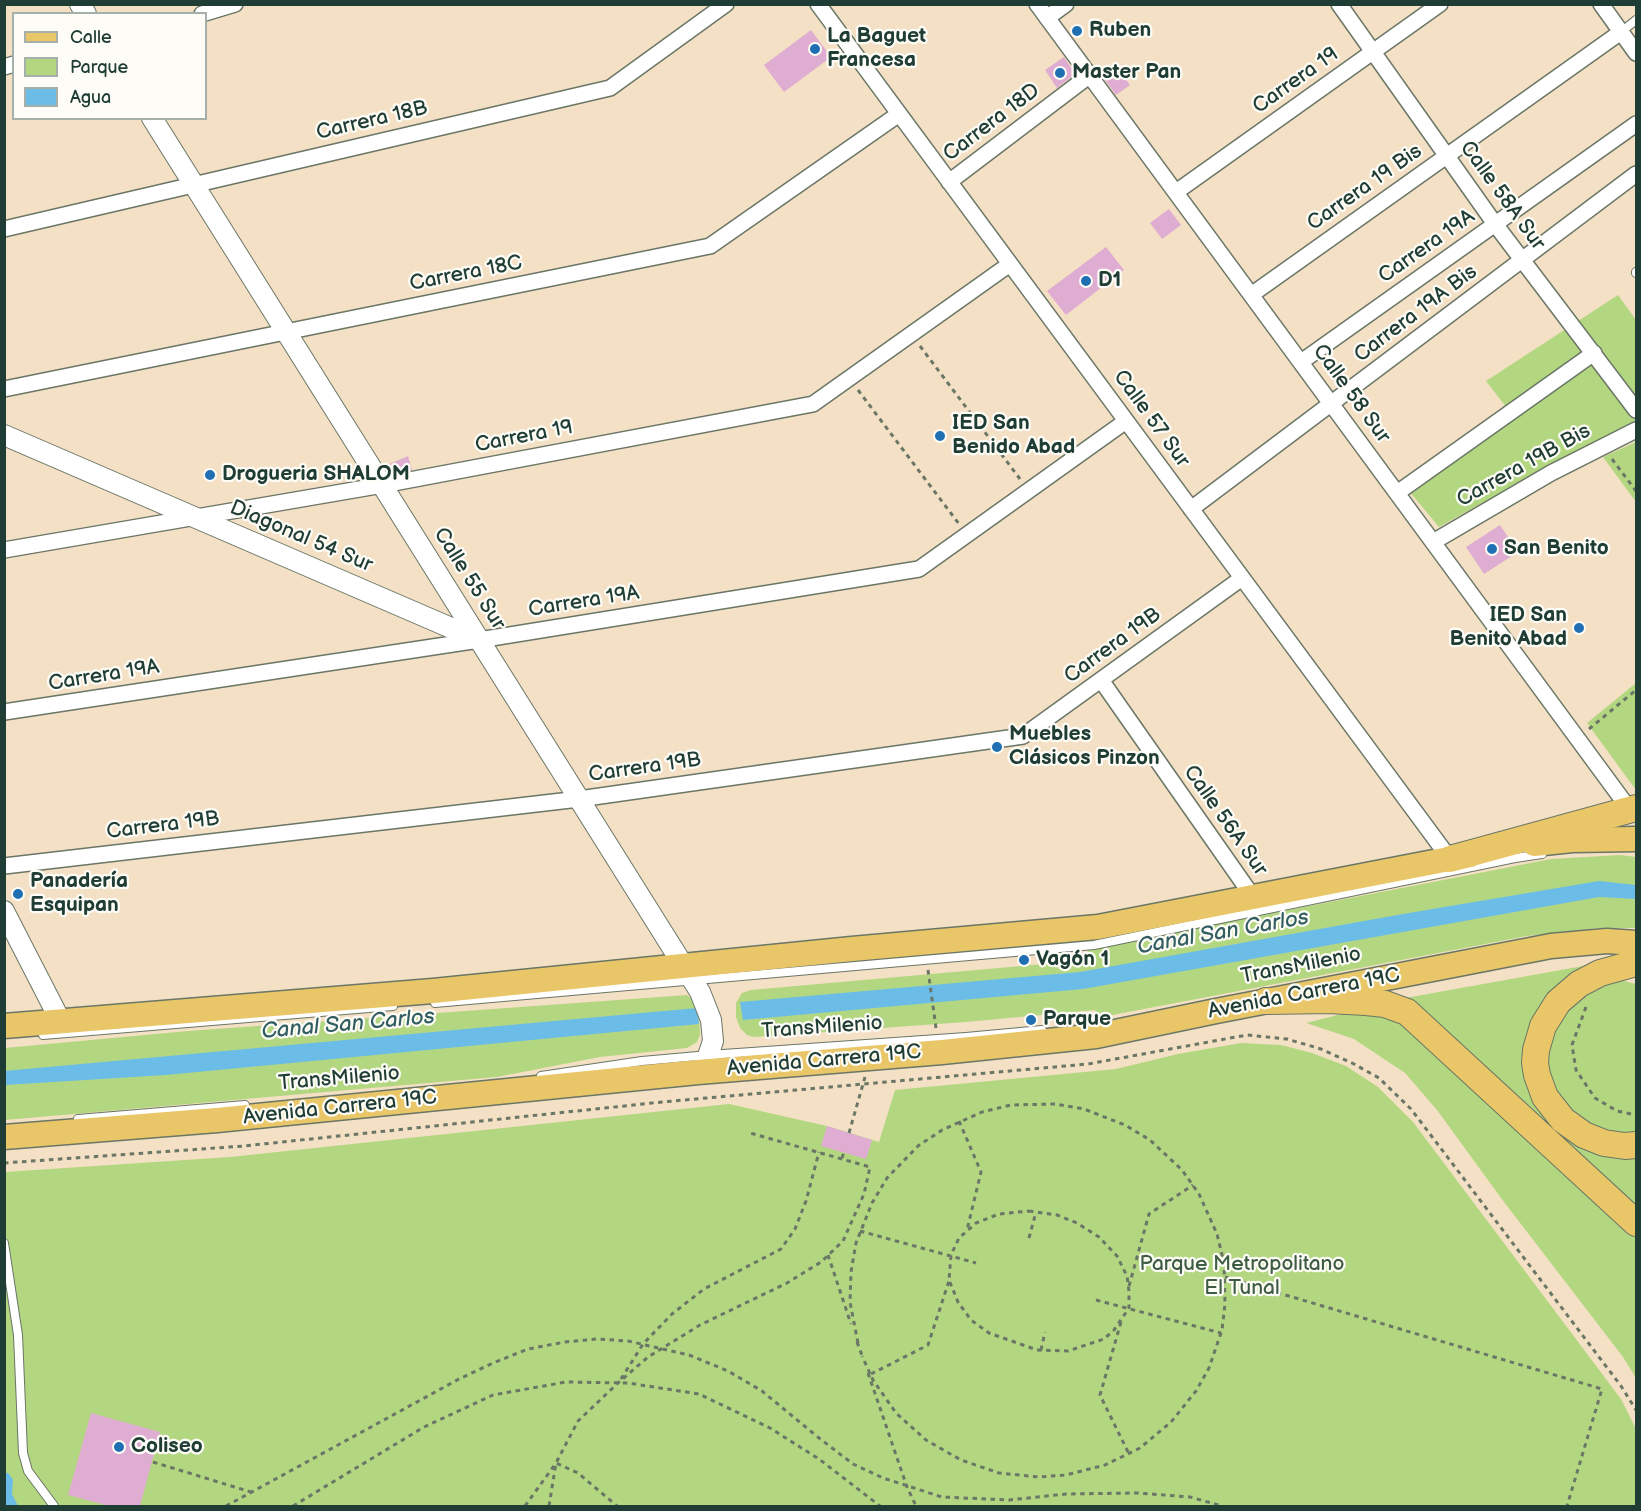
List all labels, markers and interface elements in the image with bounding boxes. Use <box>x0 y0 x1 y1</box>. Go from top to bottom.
legend <box>12 12 207 120</box>
place label: Ruben <box>1089 18 1151 44</box>
place label: La Baguet Francesa <box>827 24 926 74</box>
marker: Ruben <box>1070 24 1084 38</box>
text: Calle <box>70 27 112 48</box>
marker: La Baguet Francesa <box>808 42 822 56</box>
street label: Carrera 19 <box>1248 42 1344 120</box>
text: Parque <box>70 57 128 78</box>
place label: Master Pan <box>1072 60 1181 86</box>
marker: Master Pan <box>1053 66 1067 80</box>
street label: Carrera 18D <box>939 79 1045 167</box>
text: Agua <box>70 87 111 108</box>
street label: Carrera 18B <box>314 96 430 146</box>
street label: Calle 58A Sur <box>1454 136 1550 256</box>
street label: Carrera 19 Bis <box>1303 139 1427 237</box>
street label: Carrera 19A <box>1374 205 1480 289</box>
street label: Carrera 18C <box>408 251 524 297</box>
street label: Carrera 19A Bis <box>1350 260 1482 368</box>
place label: D1 <box>1098 268 1121 294</box>
marker: D1 <box>1079 274 1093 288</box>
street label: Calle 58 Sur <box>1307 340 1395 448</box>
street label: Calle 57 Sur <box>1107 365 1195 473</box>
place label: IED San Benido Abad <box>952 411 1075 461</box>
street label: Carrera 19 <box>473 415 575 459</box>
street label: Carrera 19B Bis <box>1453 419 1595 513</box>
marker: IED San Benido Abad <box>933 429 947 443</box>
place label: Drogueria SHALOM <box>222 462 410 488</box>
marker: Drogueria SHALOM <box>203 468 217 482</box>
street label: Diagonal 54 Sur <box>226 496 376 578</box>
street label: Calle 55 Sur <box>428 523 510 635</box>
place label: San Benito <box>1504 536 1609 562</box>
marker: San Benito <box>1485 542 1499 556</box>
street label: Carrera 19A <box>527 581 641 623</box>
street label: Carrera 19B <box>1060 602 1166 690</box>
place label: IED San Benito Abad <box>1449 603 1567 653</box>
marker: IED San Benito Abad <box>1572 621 1586 635</box>
street label: Carrera 19A <box>47 655 161 697</box>
place label: Muebles Clásicos Pinzon <box>1009 722 1160 772</box>
marker: Muebles Clásicos Pinzon <box>990 740 1004 754</box>
street label: Carrera 19B <box>587 748 703 788</box>
street label: Calle 56A Sur <box>1178 761 1272 881</box>
street label: Carrera 19B <box>105 807 221 845</box>
place label: Panadería Esquipan <box>30 869 128 919</box>
marker: Panadería Esquipan <box>11 887 25 901</box>
water label: Canal San Carlos <box>1135 905 1311 961</box>
street label: TransMilenio <box>1239 942 1363 990</box>
place label: Vagón 1 <box>1036 947 1109 973</box>
marker: Vagón 1 <box>1017 953 1031 967</box>
street label: Avenida Carrera 19C <box>1206 963 1402 1025</box>
water label: Canal San Carlos <box>260 1004 436 1046</box>
place label: Parque <box>1043 1007 1111 1033</box>
street label: TransMilenio <box>760 1011 884 1045</box>
marker: Parque <box>1024 1013 1038 1027</box>
street label: Avenida Carrera 19C <box>726 1040 922 1082</box>
street label: TransMilenio <box>277 1061 401 1097</box>
street label: Avenida Carrera 19C <box>242 1085 438 1131</box>
park label: Parque Metropolitano El Tunal <box>1140 1252 1344 1302</box>
place label: Coliseo <box>131 1434 203 1460</box>
marker: Coliseo <box>112 1440 126 1454</box>

